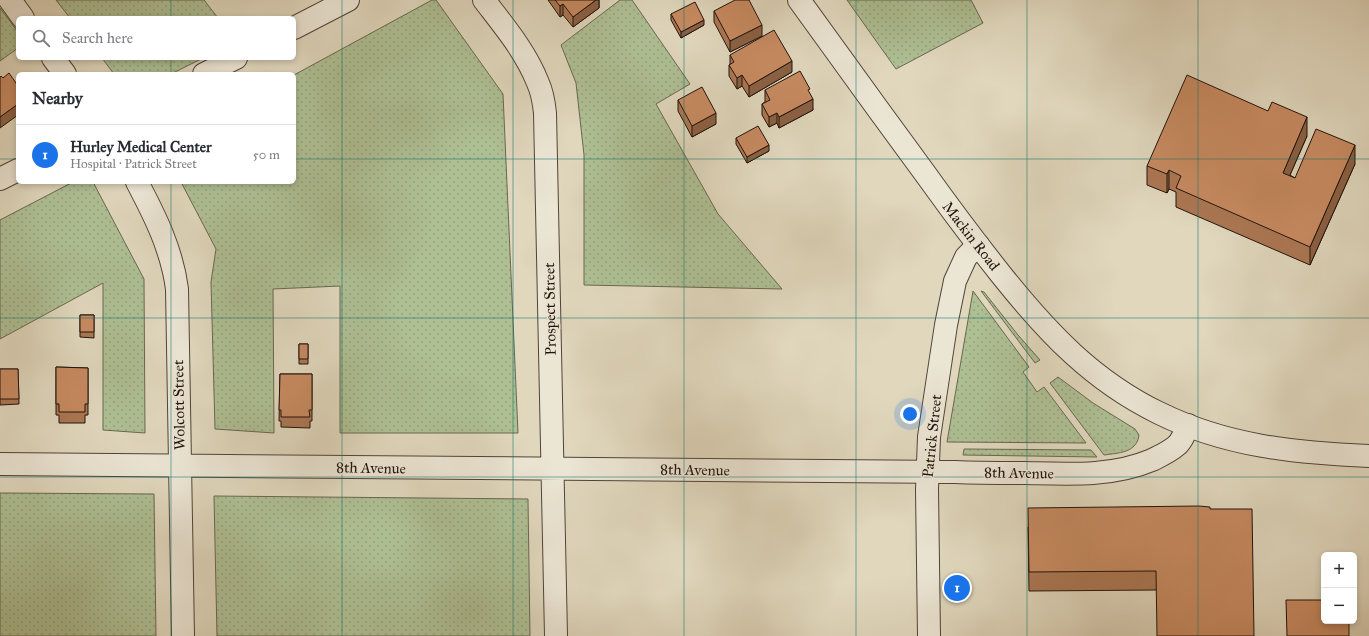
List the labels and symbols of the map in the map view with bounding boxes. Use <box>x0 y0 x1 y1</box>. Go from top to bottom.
street label: Mackin Road <box>939 198 1004 274</box>
street label: Prospect Street <box>540 262 560 356</box>
street label: Wolcott Street <box>169 359 189 450</box>
street label: Patrick Street <box>919 393 945 478</box>
your location <box>900 404 920 424</box>
street label: 8th Avenue <box>336 458 406 478</box>
street label: 8th Avenue <box>660 460 730 480</box>
street label: 8th Avenue <box>984 463 1054 483</box>
pin: 1 <box>944 573 970 603</box>

